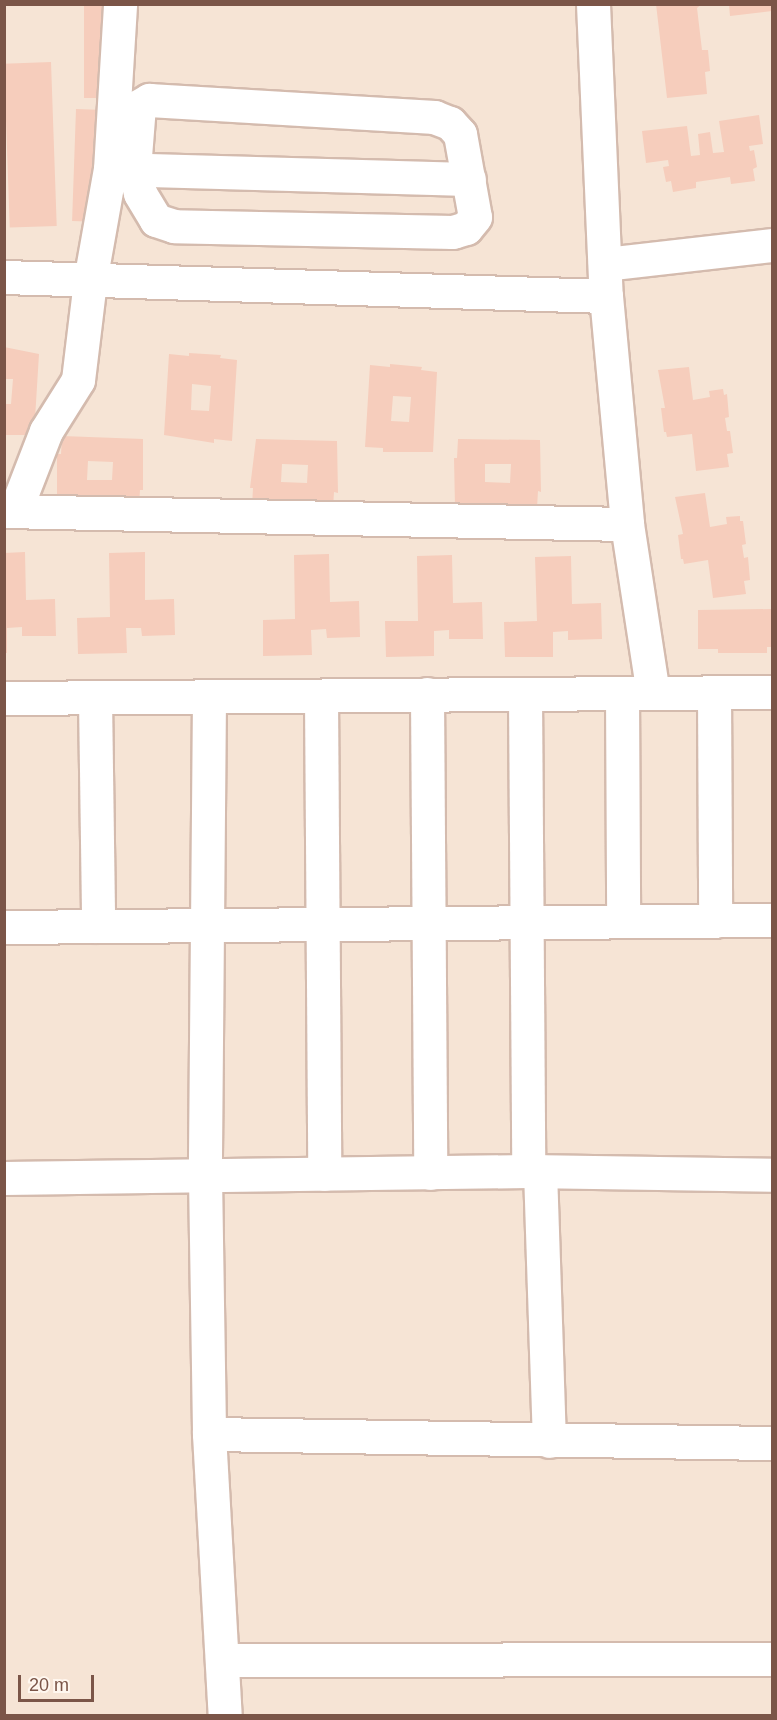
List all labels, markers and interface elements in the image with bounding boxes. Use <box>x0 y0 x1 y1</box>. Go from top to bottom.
scale bar <box>21 1663 98 1701</box>
text: 20 m <box>29 1675 69 1695</box>

